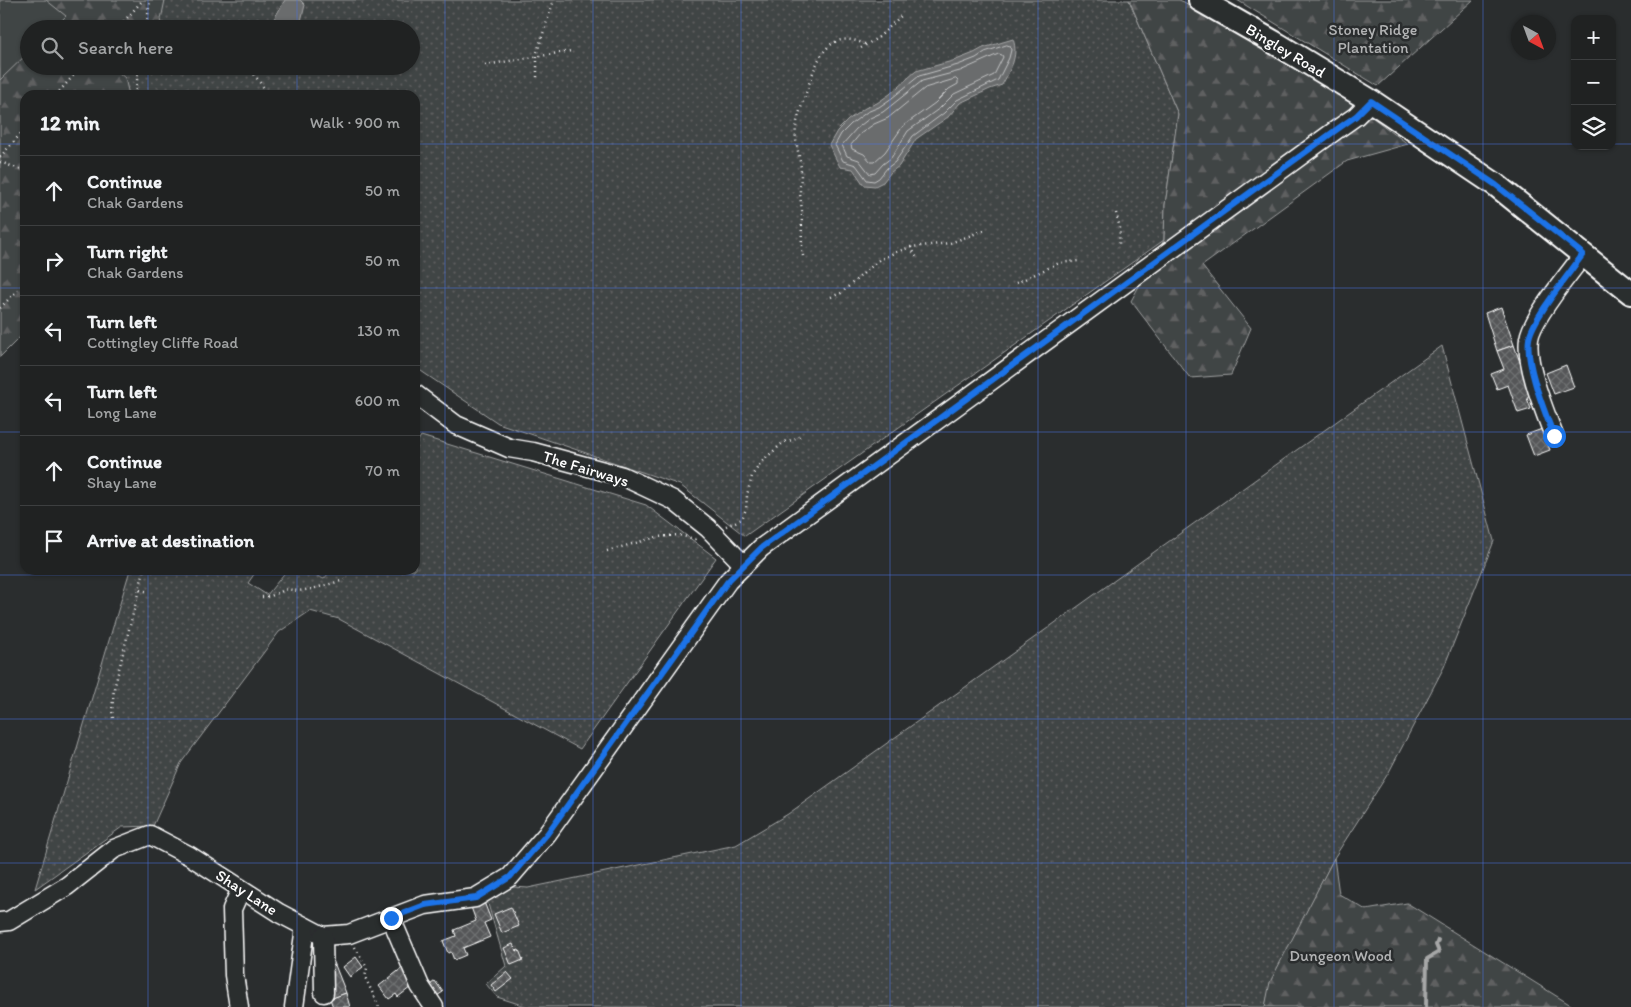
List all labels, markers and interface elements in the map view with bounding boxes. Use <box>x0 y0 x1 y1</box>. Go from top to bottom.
north arrow <box>1511 15 1556 60</box>
map controls <box>1571 15 1616 150</box>
button: + <box>1571 15 1616 60</box>
street label: Bingley Road <box>1242 19 1329 82</box>
search box <box>20 20 420 75</box>
park label: Stoney Ridge Plantation <box>1329 20 1417 57</box>
icon: search <box>38 34 66 62</box>
text: Search here <box>78 36 173 59</box>
button: − <box>1571 60 1616 105</box>
button: layers <box>1571 105 1616 150</box>
text: 12 min <box>40 110 100 135</box>
text: Walk · 900 m <box>310 113 400 132</box>
text: Continue <box>87 170 162 193</box>
icon: ahead <box>40 177 68 205</box>
text: 50 m <box>365 181 400 200</box>
text: Chak Gardens <box>87 193 184 212</box>
text: Turn right <box>87 240 168 263</box>
icon: right <box>40 247 68 275</box>
text: 50 m <box>365 251 400 270</box>
text: Chak Gardens <box>87 263 184 282</box>
text: Turn left <box>87 310 157 333</box>
icon: left <box>40 317 68 345</box>
text: 130 m <box>357 321 400 340</box>
text: Cottingley Cliffe Road <box>87 333 238 352</box>
text: Turn left <box>87 380 157 403</box>
icon: left <box>40 387 68 415</box>
text: 600 m <box>355 391 400 410</box>
text: Long Lane <box>87 403 157 422</box>
route start <box>1543 425 1566 448</box>
street label: The Fairways <box>541 446 631 491</box>
text: Continue <box>87 450 162 473</box>
icon: ahead <box>40 457 68 485</box>
text: 70 m <box>365 461 400 480</box>
text: Shay Lane <box>87 473 157 492</box>
icon: arrive <box>40 527 68 555</box>
text: Arrive at destination <box>87 529 254 552</box>
street label: Shay Lane <box>212 865 281 920</box>
route end <box>380 907 403 930</box>
park label: Dungeon Wood <box>1289 946 1393 965</box>

